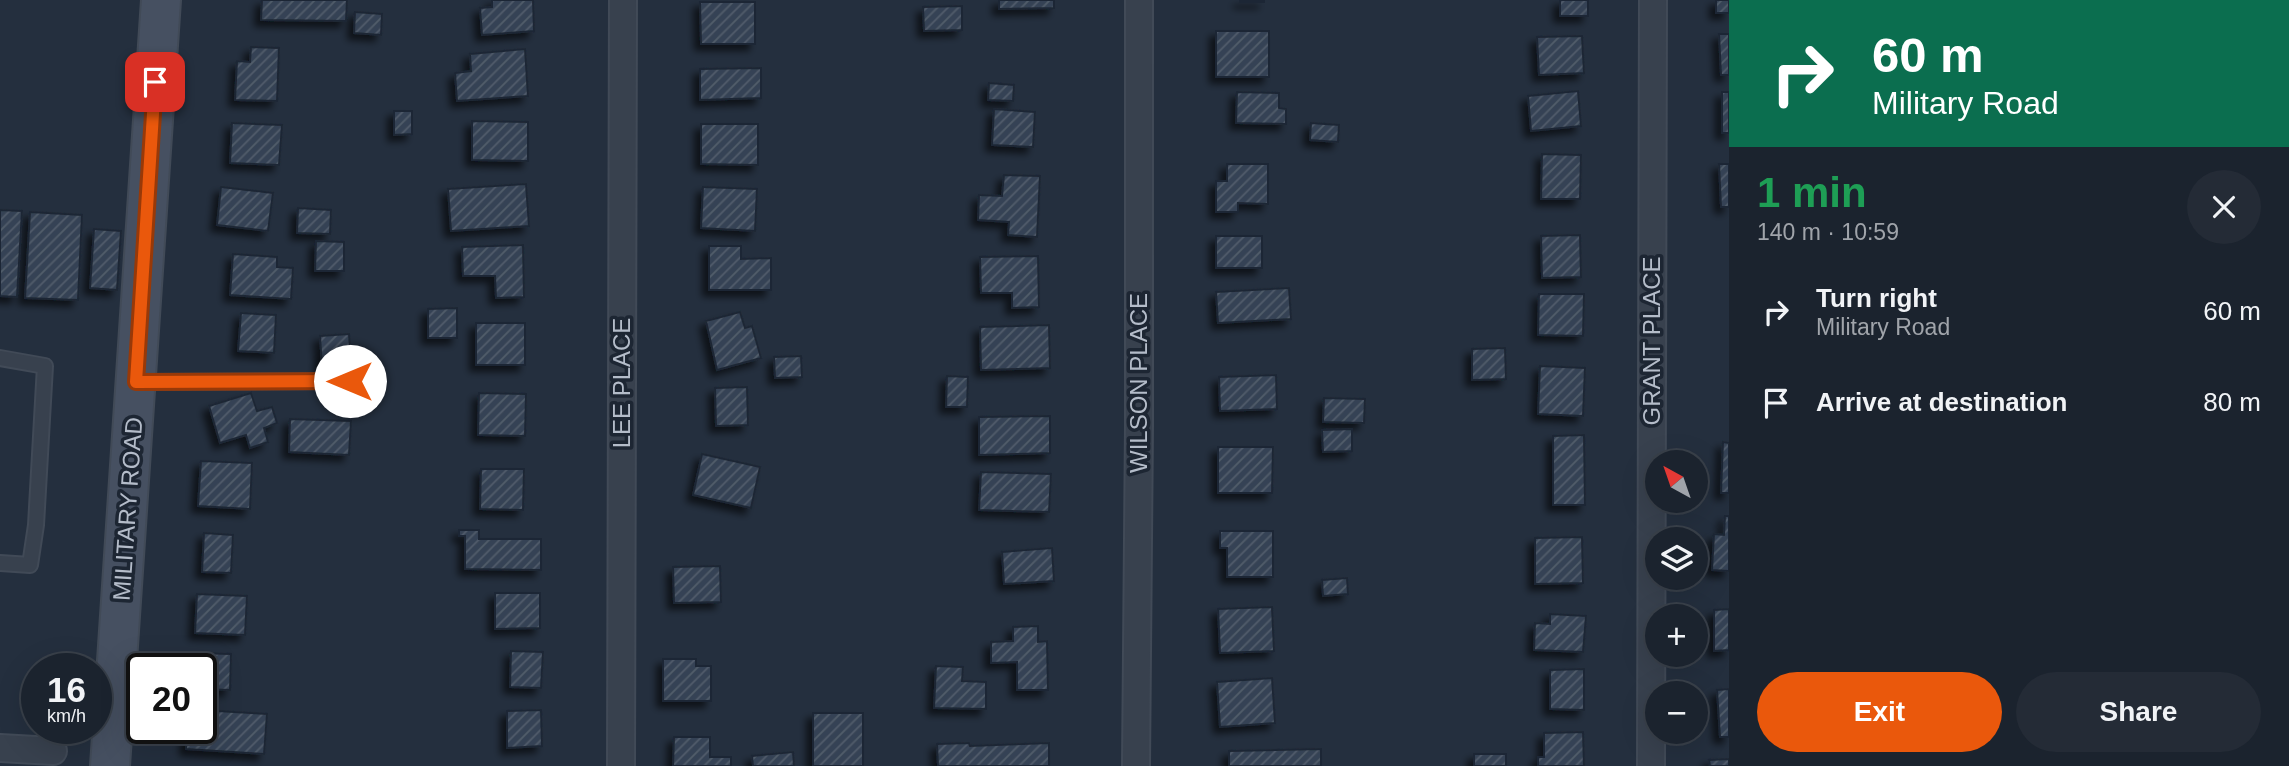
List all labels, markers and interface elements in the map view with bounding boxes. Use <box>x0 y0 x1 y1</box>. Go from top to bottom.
icon: right <box>1757 28 1848 119</box>
text: 60 m <box>1872 28 1984 82</box>
pin <box>125 52 185 112</box>
icon: arrive <box>136 63 174 101</box>
text: Military Road <box>1872 85 2059 121</box>
text: 1 min <box>1757 169 1867 216</box>
button: close <box>2187 170 2261 244</box>
text: 140 m · 10:59 <box>1757 219 1899 245</box>
street label: GRANT PLACE <box>1638 257 1665 425</box>
text: Turn right <box>1816 283 1937 313</box>
street label: WILSON PLACE <box>1125 293 1152 473</box>
icon: right <box>1757 293 1795 331</box>
text: 60 m <box>2203 296 2261 326</box>
text: Military Road <box>1816 314 1950 340</box>
street label: LEE PLACE <box>608 318 635 448</box>
position arrow <box>313 344 387 418</box>
icon: arrive <box>1757 384 1795 422</box>
text: Arrive at destination <box>1816 387 2067 417</box>
text: 80 m <box>2203 387 2261 417</box>
street label: MILITARY ROAD <box>108 416 147 602</box>
north arrow <box>1645 450 1708 513</box>
map controls <box>1645 450 1708 744</box>
button: layers <box>1645 527 1708 590</box>
button: + <box>1645 604 1708 667</box>
speed limit sign: 20 <box>126 653 217 744</box>
text: 16 <box>47 670 86 709</box>
button: Exit <box>1757 672 2002 752</box>
button: Share <box>2016 672 2261 752</box>
button: − <box>1645 681 1708 744</box>
text: km/h <box>47 706 86 726</box>

